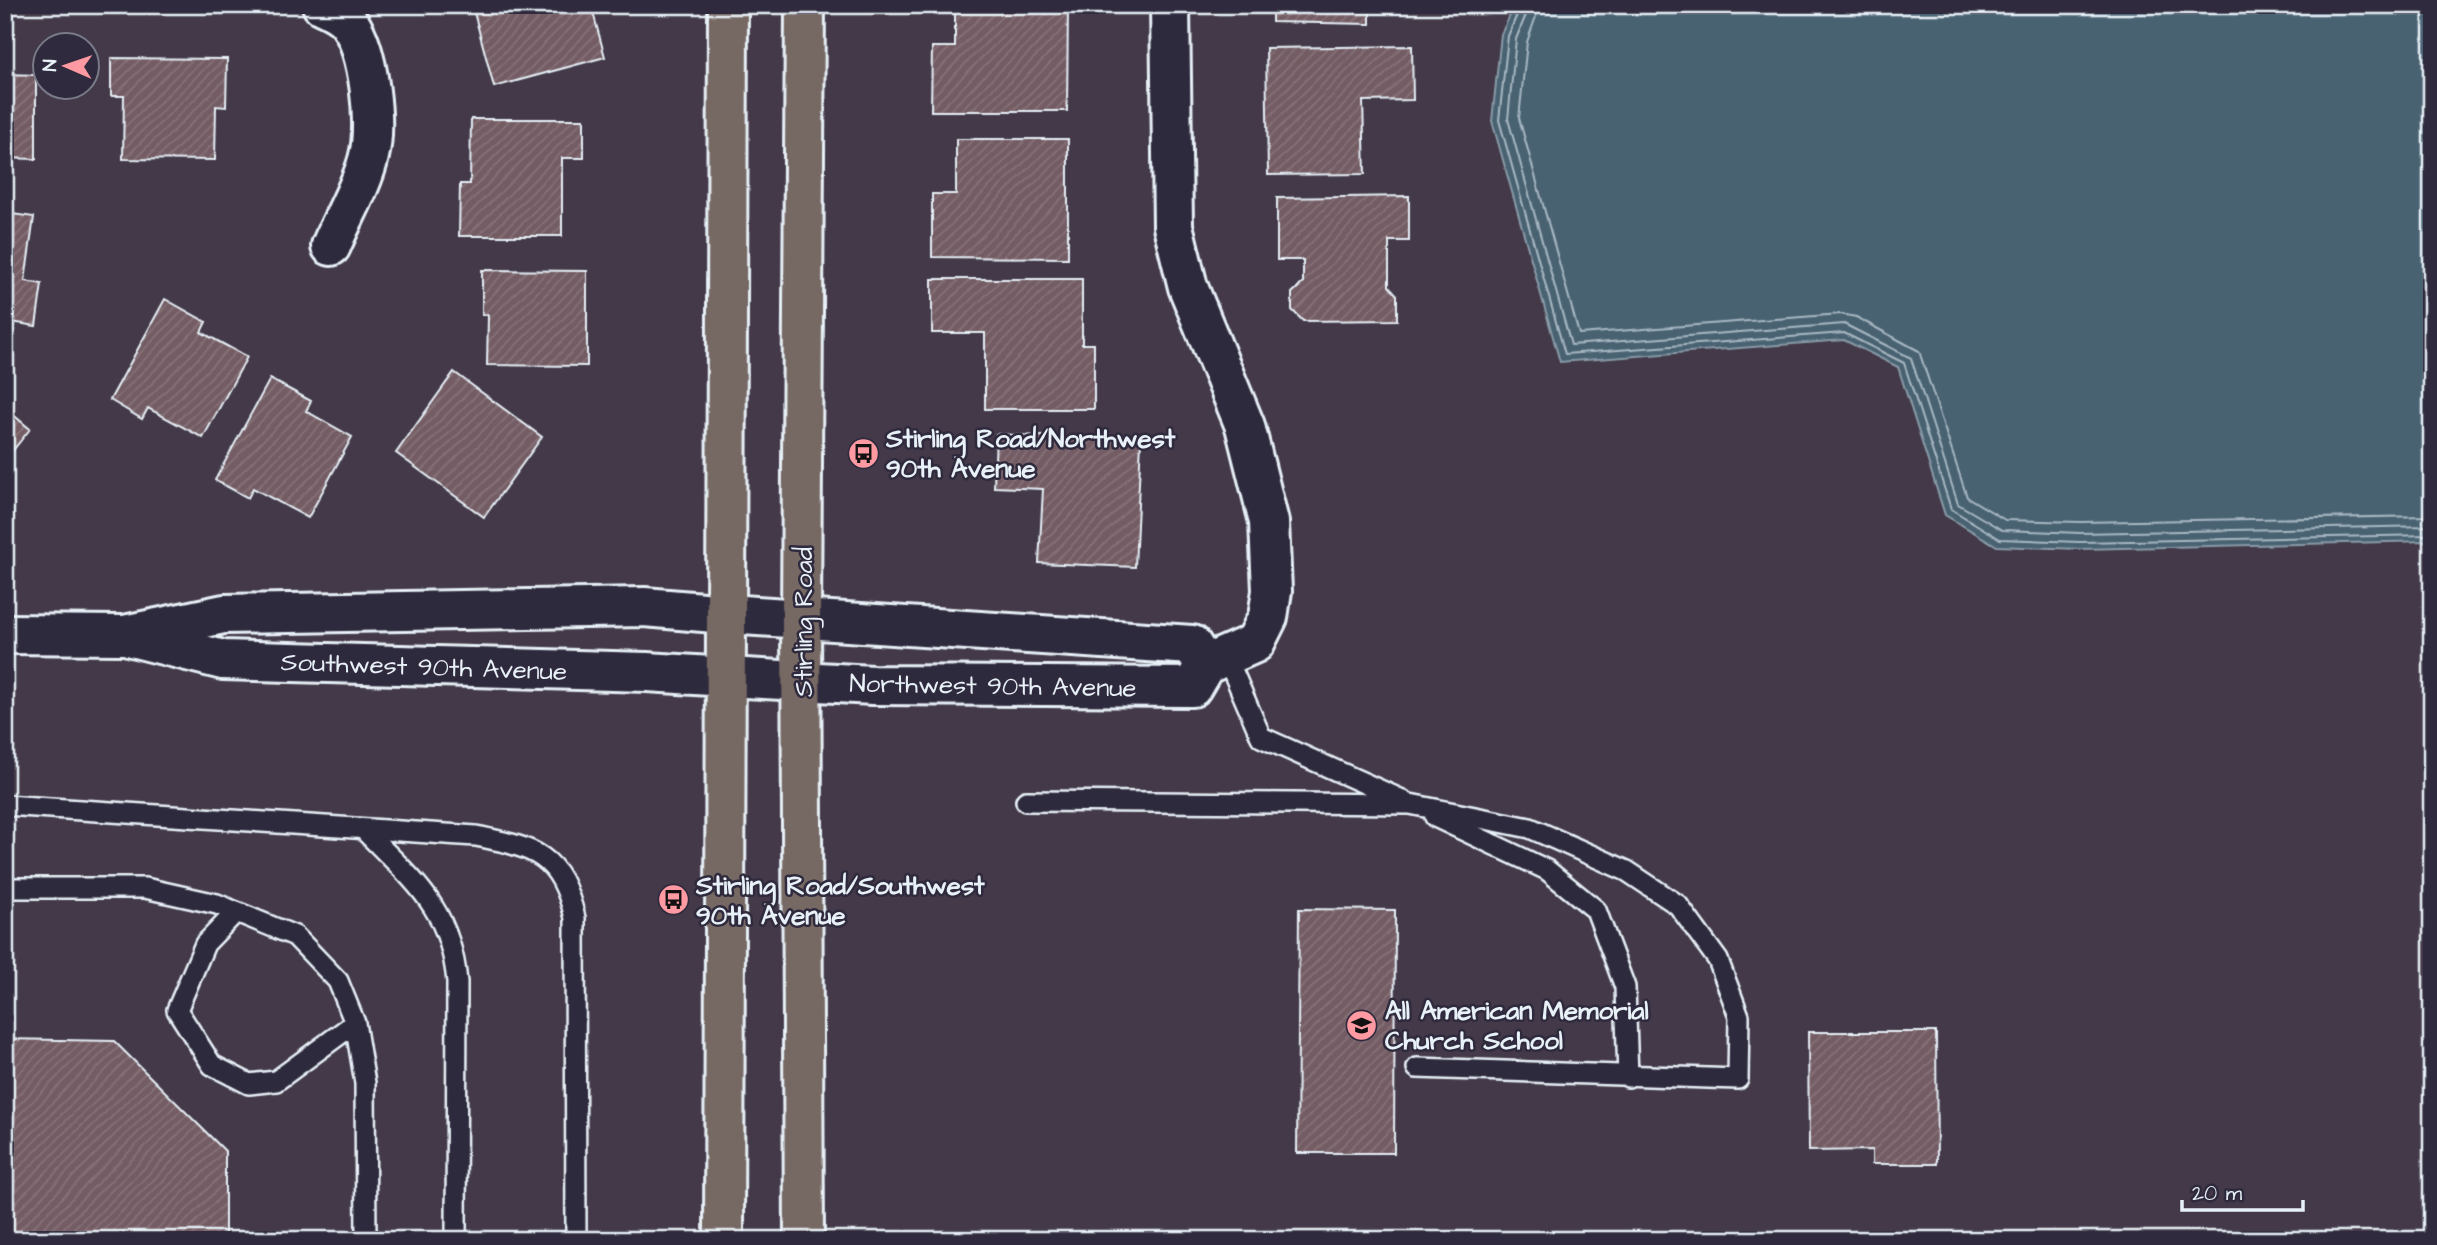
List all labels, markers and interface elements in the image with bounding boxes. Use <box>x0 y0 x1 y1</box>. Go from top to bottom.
north arrow <box>32 32 102 102</box>
text: N <box>37 59 64 72</box>
place label: Stirling Road/Northwest 90th Avenue <box>885 421 1176 487</box>
bus stop icon: Stirling Road/Northwest 90th Avenue <box>846 436 880 470</box>
street label: Stirling Road <box>786 547 824 697</box>
street label: Southwest 90th Avenue <box>280 644 568 690</box>
street label: Northwest 90th Avenue <box>849 665 1137 707</box>
place label: Stirling Road/Southwest 90th Avenue <box>695 868 985 934</box>
bus stop icon: Stirling Road/Southwest 90th Avenue <box>656 883 690 917</box>
place label: All American Memorial Church School <box>1385 993 1649 1059</box>
school or university icon: All American Memorial Church School <box>1345 1008 1379 1042</box>
scale bar <box>2182 1168 2302 1212</box>
text: 20 m <box>2192 1179 2243 1208</box>

